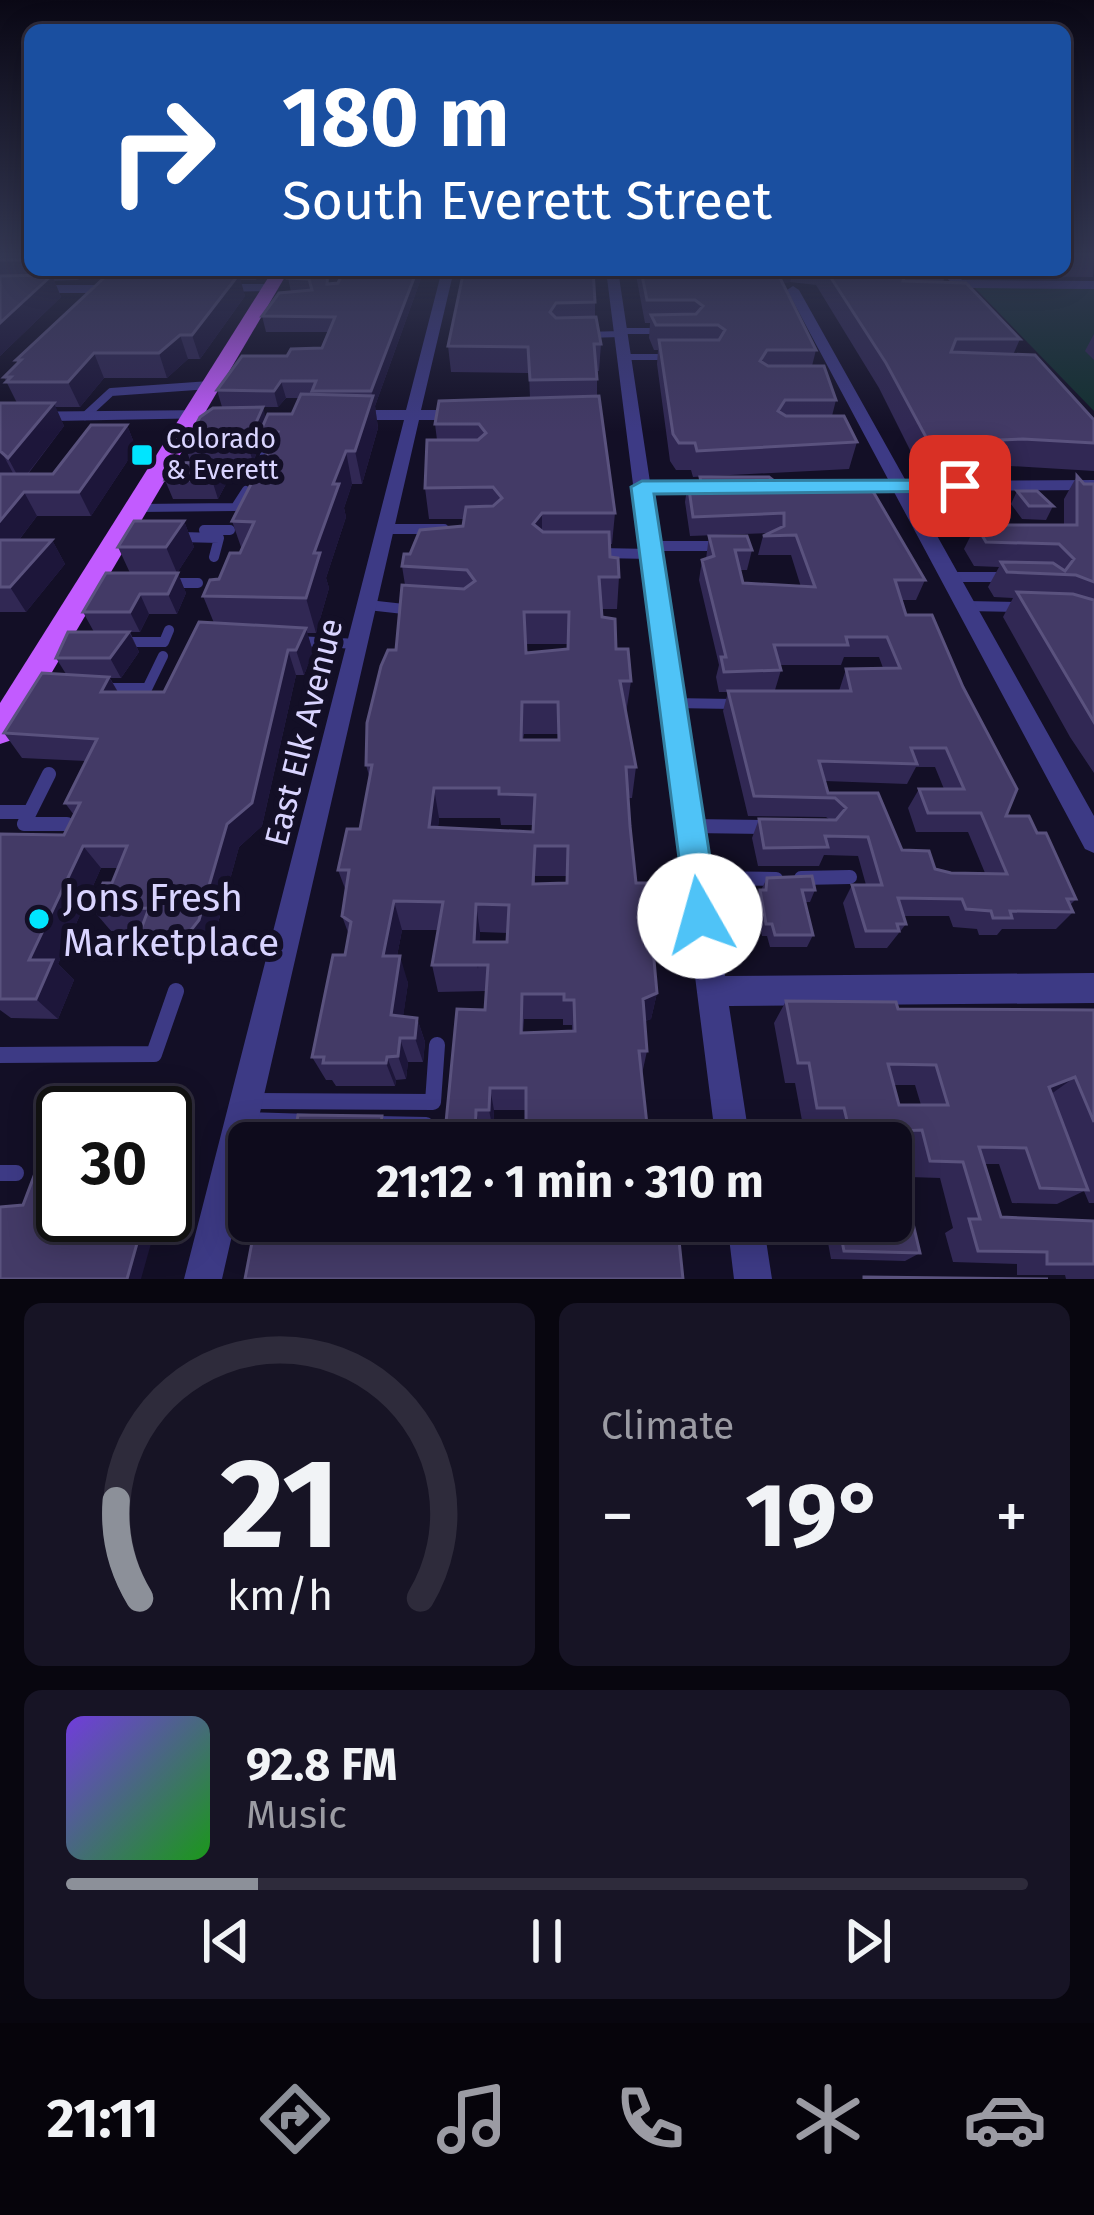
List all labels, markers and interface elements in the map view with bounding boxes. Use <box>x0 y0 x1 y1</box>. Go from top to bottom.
text: 180 m <box>282 67 510 168</box>
icon: right <box>84 72 240 228</box>
text: South Everett Street <box>282 169 772 233</box>
place label: Colorado & Everett <box>166 423 279 486</box>
pin <box>909 435 1011 537</box>
marker: Colorado & Everett <box>129 442 155 468</box>
icon: arrive <box>927 453 993 519</box>
street label: East Elk Avenue <box>256 614 352 850</box>
position arrow <box>637 853 763 979</box>
place label: Jons Fresh Marketplace <box>63 875 279 966</box>
marker: Jons Fresh Marketplace <box>26 906 52 932</box>
speed limit sign: 30 <box>36 1086 192 1242</box>
text: 21:12 · 1 min · 310 m <box>376 1155 764 1209</box>
text: Climate <box>601 1403 734 1449</box>
text: 21 <box>220 1430 339 1580</box>
text: 19° <box>745 1462 884 1570</box>
text: − <box>601 1477 634 1556</box>
text: + <box>995 1477 1028 1556</box>
text: km/h <box>226 1569 333 1620</box>
text: 92.8 FM <box>246 1738 397 1792</box>
text: Music <box>246 1792 347 1838</box>
icon: previous <box>193 1908 259 1974</box>
icon: pause <box>514 1908 580 1974</box>
icon: next <box>835 1908 901 1974</box>
icon: directions <box>253 2077 337 2161</box>
icon: music <box>430 2077 514 2161</box>
icon: phone <box>608 2077 692 2161</box>
icon: climate <box>786 2077 870 2161</box>
icon: car <box>963 2077 1047 2161</box>
text: 21:11 <box>47 2087 159 2151</box>

